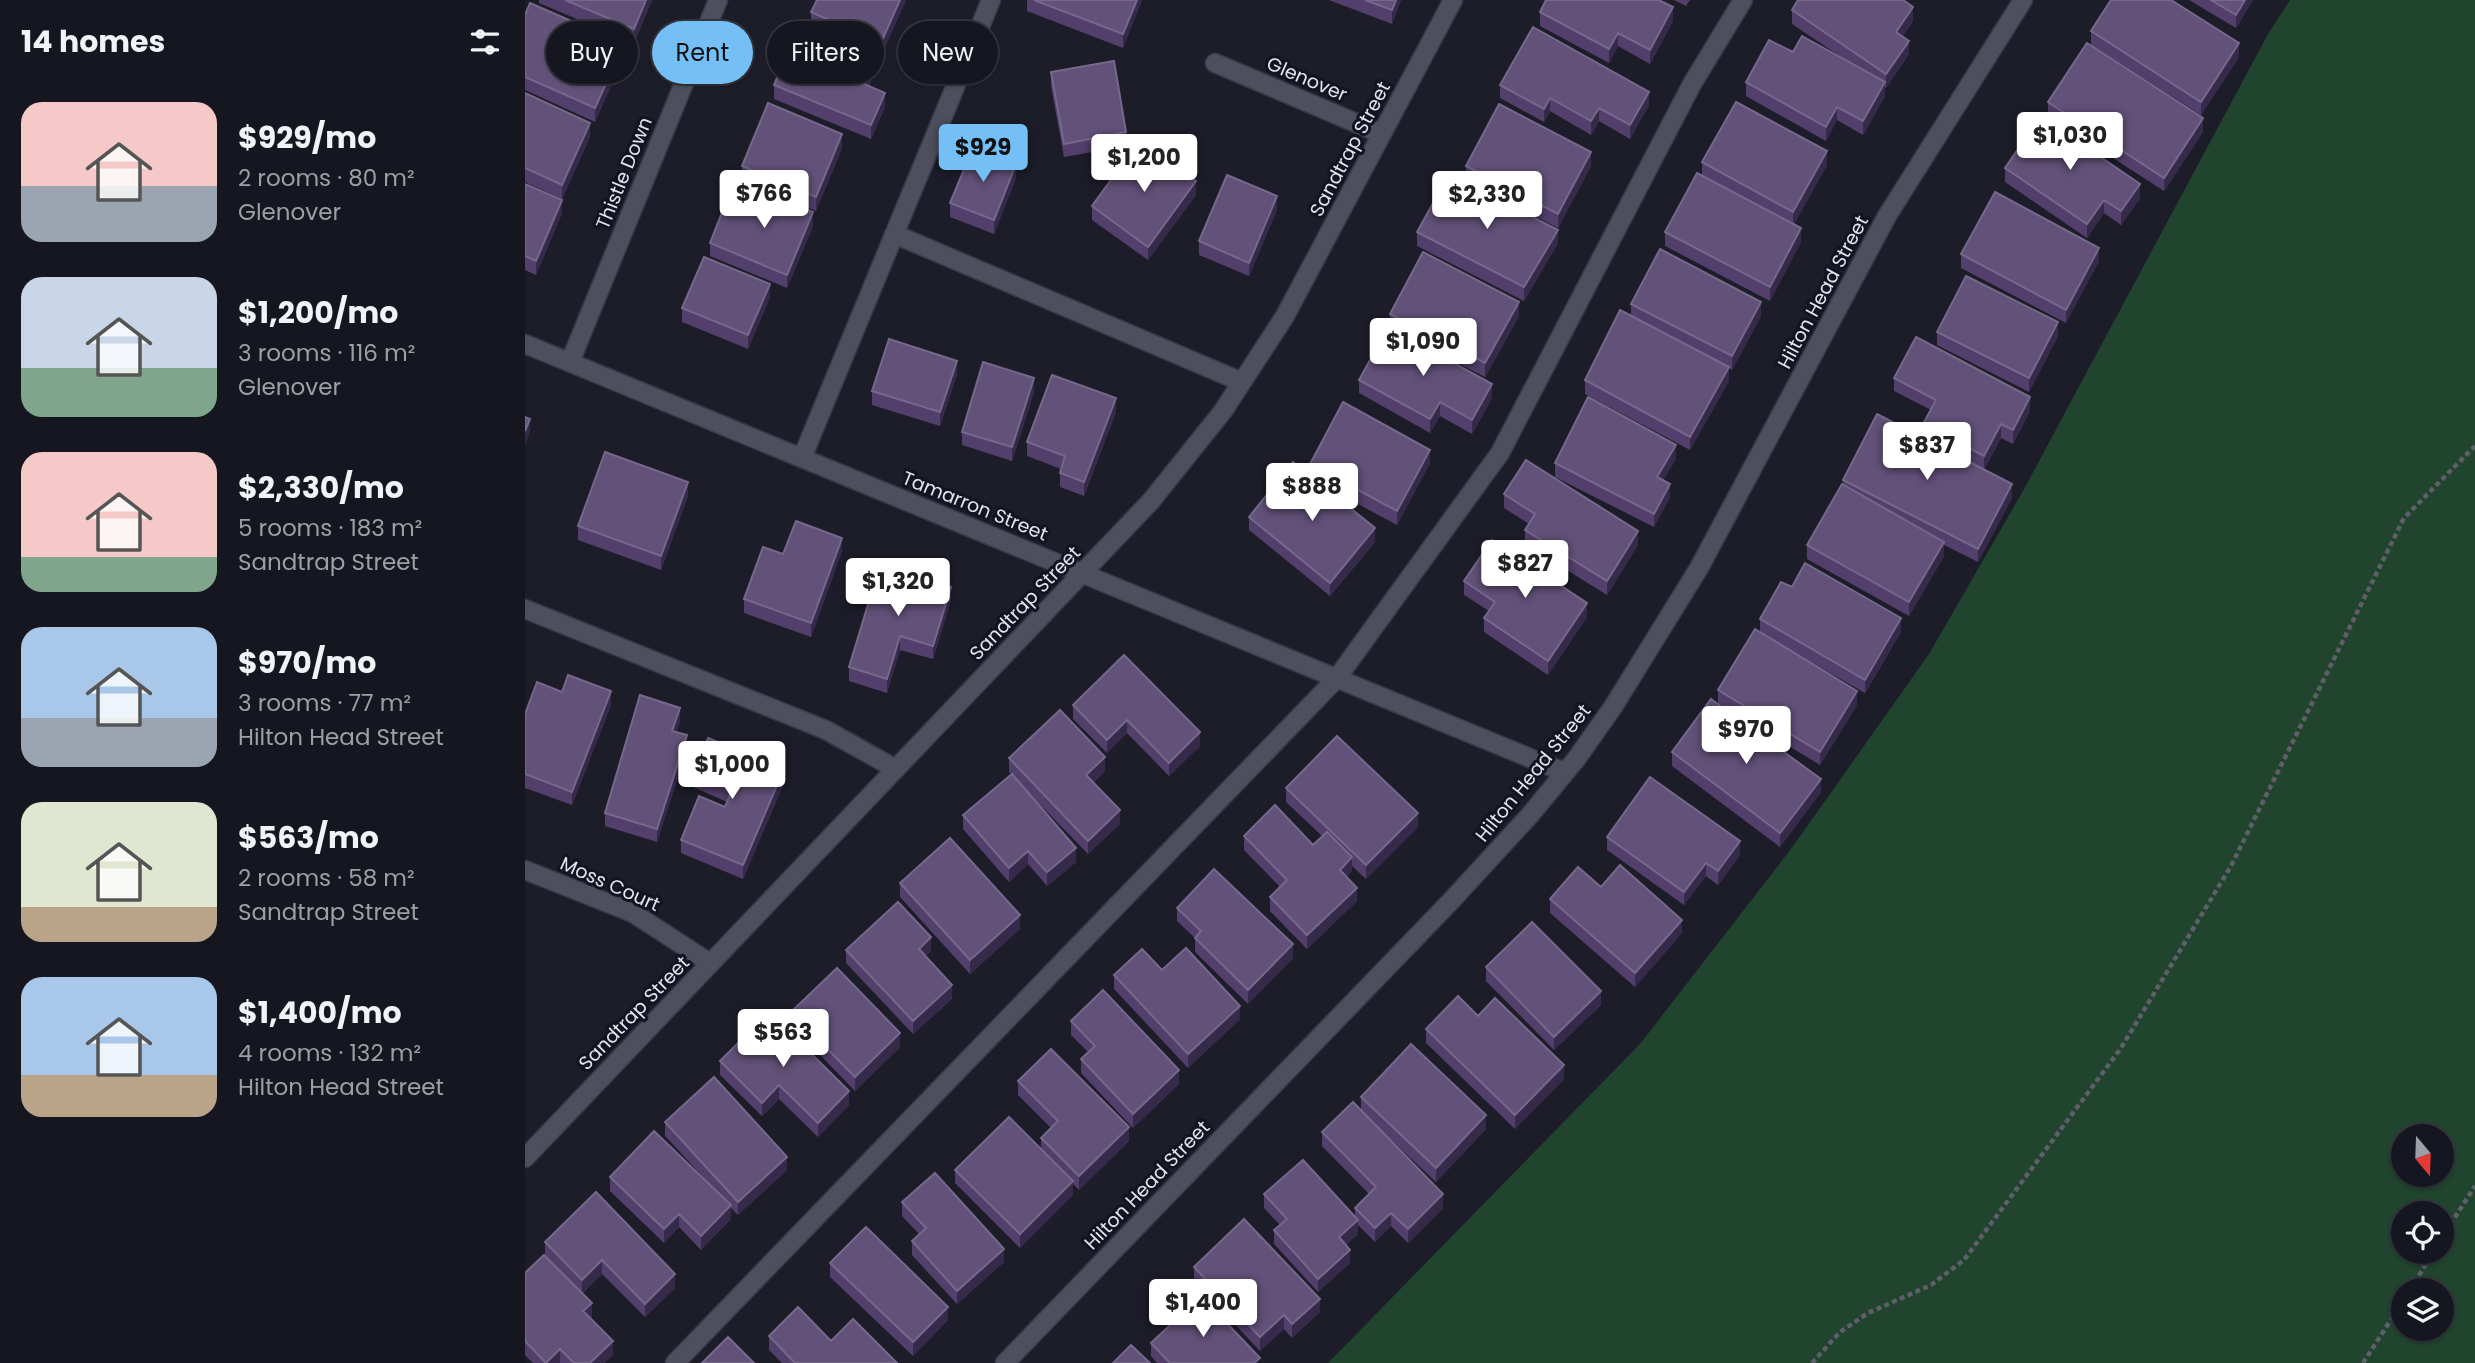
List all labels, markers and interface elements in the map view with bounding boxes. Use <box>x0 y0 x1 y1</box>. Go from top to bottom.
text: 14 homes <box>21 20 165 63</box>
chip: Buy <box>546 21 638 84</box>
chip: Rent <box>652 21 753 84</box>
chip: Filters <box>767 21 884 84</box>
chip: New <box>898 21 998 84</box>
icon: filters <box>466 23 504 61</box>
street label: Glenover <box>1263 50 1351 108</box>
street label: Sandtrap Street <box>1303 77 1397 221</box>
street label: Thistle Down <box>589 113 659 233</box>
pin: $1,030 <box>2013 113 2127 172</box>
text: $929/mo <box>238 116 376 159</box>
text: $1,030 <box>2033 119 2107 151</box>
pin: $929 <box>942 124 1024 184</box>
icon: home <box>77 130 161 214</box>
text: $929 <box>955 131 1011 163</box>
pin: $1,200 <box>1087 134 1201 194</box>
text: $1,200 <box>1107 141 1181 173</box>
text: 2 rooms · 80 m² <box>238 162 415 194</box>
pin: $766 <box>723 170 805 230</box>
pin: $2,330 <box>1430 172 1544 231</box>
text: $766 <box>736 177 792 209</box>
text: $2,330 <box>1448 178 1526 210</box>
text: Glenover <box>238 196 341 228</box>
street label: Hilton Head Street <box>1771 210 1875 373</box>
text: $1,200/mo <box>238 291 398 334</box>
icon: home <box>77 305 161 389</box>
pin: $1,090 <box>1366 318 1480 378</box>
text: $1,090 <box>1386 325 1460 357</box>
text: 3 rooms · 116 m² <box>238 337 415 369</box>
text: Glenover <box>238 371 341 403</box>
pin: $837 <box>1886 422 1968 482</box>
text: $837 <box>1899 429 1955 461</box>
pin: $888 <box>1271 463 1353 523</box>
street label: Tamarron Street <box>898 464 1052 548</box>
text: $2,330/mo <box>238 466 404 509</box>
text: $888 <box>1282 470 1342 502</box>
icon: home <box>77 480 161 564</box>
text: 5 rooms · 183 m² <box>238 512 422 544</box>
street label: Sandtrap Street <box>963 540 1087 666</box>
pin: $827 <box>1484 540 1566 600</box>
text: Sandtrap Street <box>238 546 419 578</box>
text: $827 <box>1497 547 1553 579</box>
pin: $1,320 <box>841 558 955 618</box>
text: $1,320 <box>862 565 934 597</box>
text: $970/mo <box>238 641 376 684</box>
icon: home <box>77 655 161 739</box>
text: 3 rooms · 77 m² <box>238 687 411 719</box>
street label: Hilton Head Street <box>1469 698 1597 848</box>
pin: $970 <box>1705 706 1787 766</box>
text: $970 <box>1718 713 1774 745</box>
text: Hilton Head Street <box>238 721 444 753</box>
pin: $1,000 <box>675 742 789 801</box>
text: $1,000 <box>694 748 770 780</box>
text: $563/mo <box>238 816 379 859</box>
icon: home <box>77 830 161 914</box>
street label: Moss Court <box>556 850 664 918</box>
text: 2 rooms · 58 m² <box>238 862 415 894</box>
text: Sandtrap Street <box>238 896 419 928</box>
street label: Sandtrap Street <box>572 950 696 1076</box>
text: $1,400/mo <box>238 991 402 1034</box>
icon: home <box>77 1005 161 1089</box>
pin: $563 <box>742 1010 824 1069</box>
text: $563 <box>754 1016 812 1048</box>
text: 4 rooms · 132 m² <box>238 1037 421 1069</box>
text: Hilton Head Street <box>238 1071 444 1103</box>
street label: Hilton Head Street <box>1078 1114 1216 1256</box>
north arrow <box>2391 1124 2453 1186</box>
map controls <box>2391 1124 2454 1341</box>
button: locate <box>2391 1201 2454 1264</box>
button: layers <box>2391 1278 2454 1341</box>
pin: $1,400 <box>1146 1280 1260 1339</box>
text: $1,400 <box>1165 1286 1241 1318</box>

